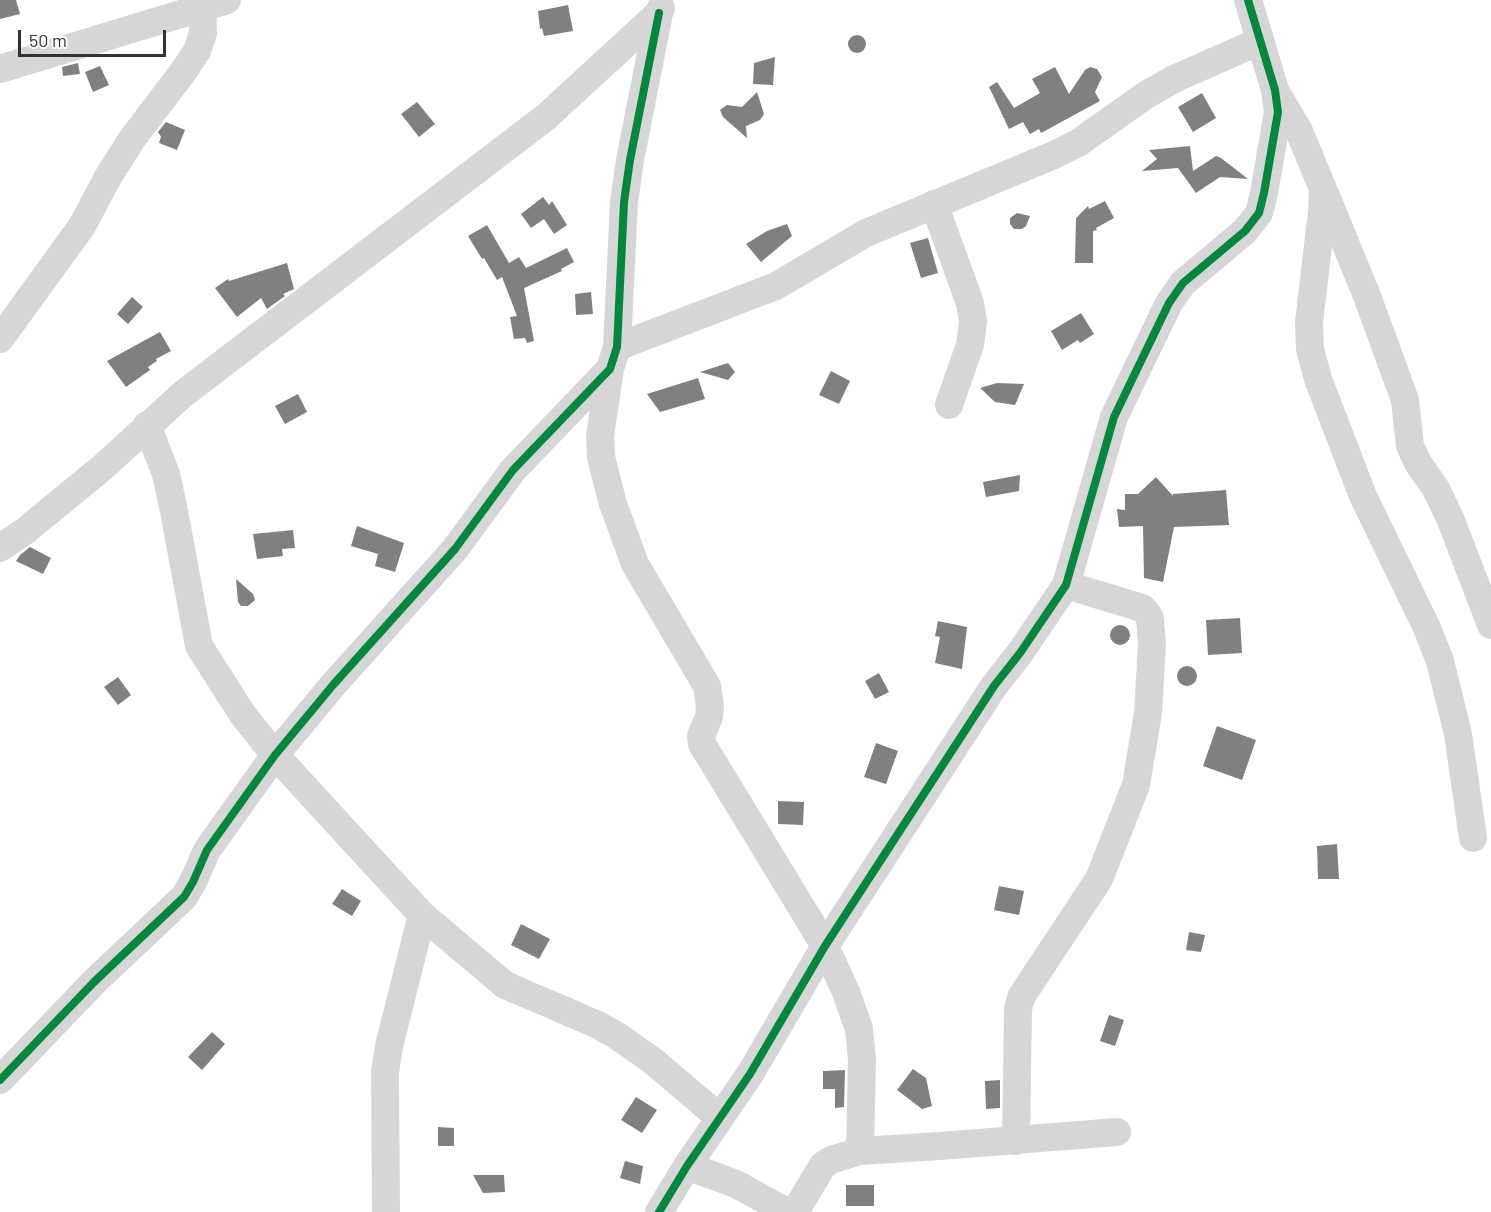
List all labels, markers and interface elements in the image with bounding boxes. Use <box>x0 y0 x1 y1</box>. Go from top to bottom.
scale bar <box>21 18 170 56</box>
text: 50 m <box>29 29 67 51</box>

